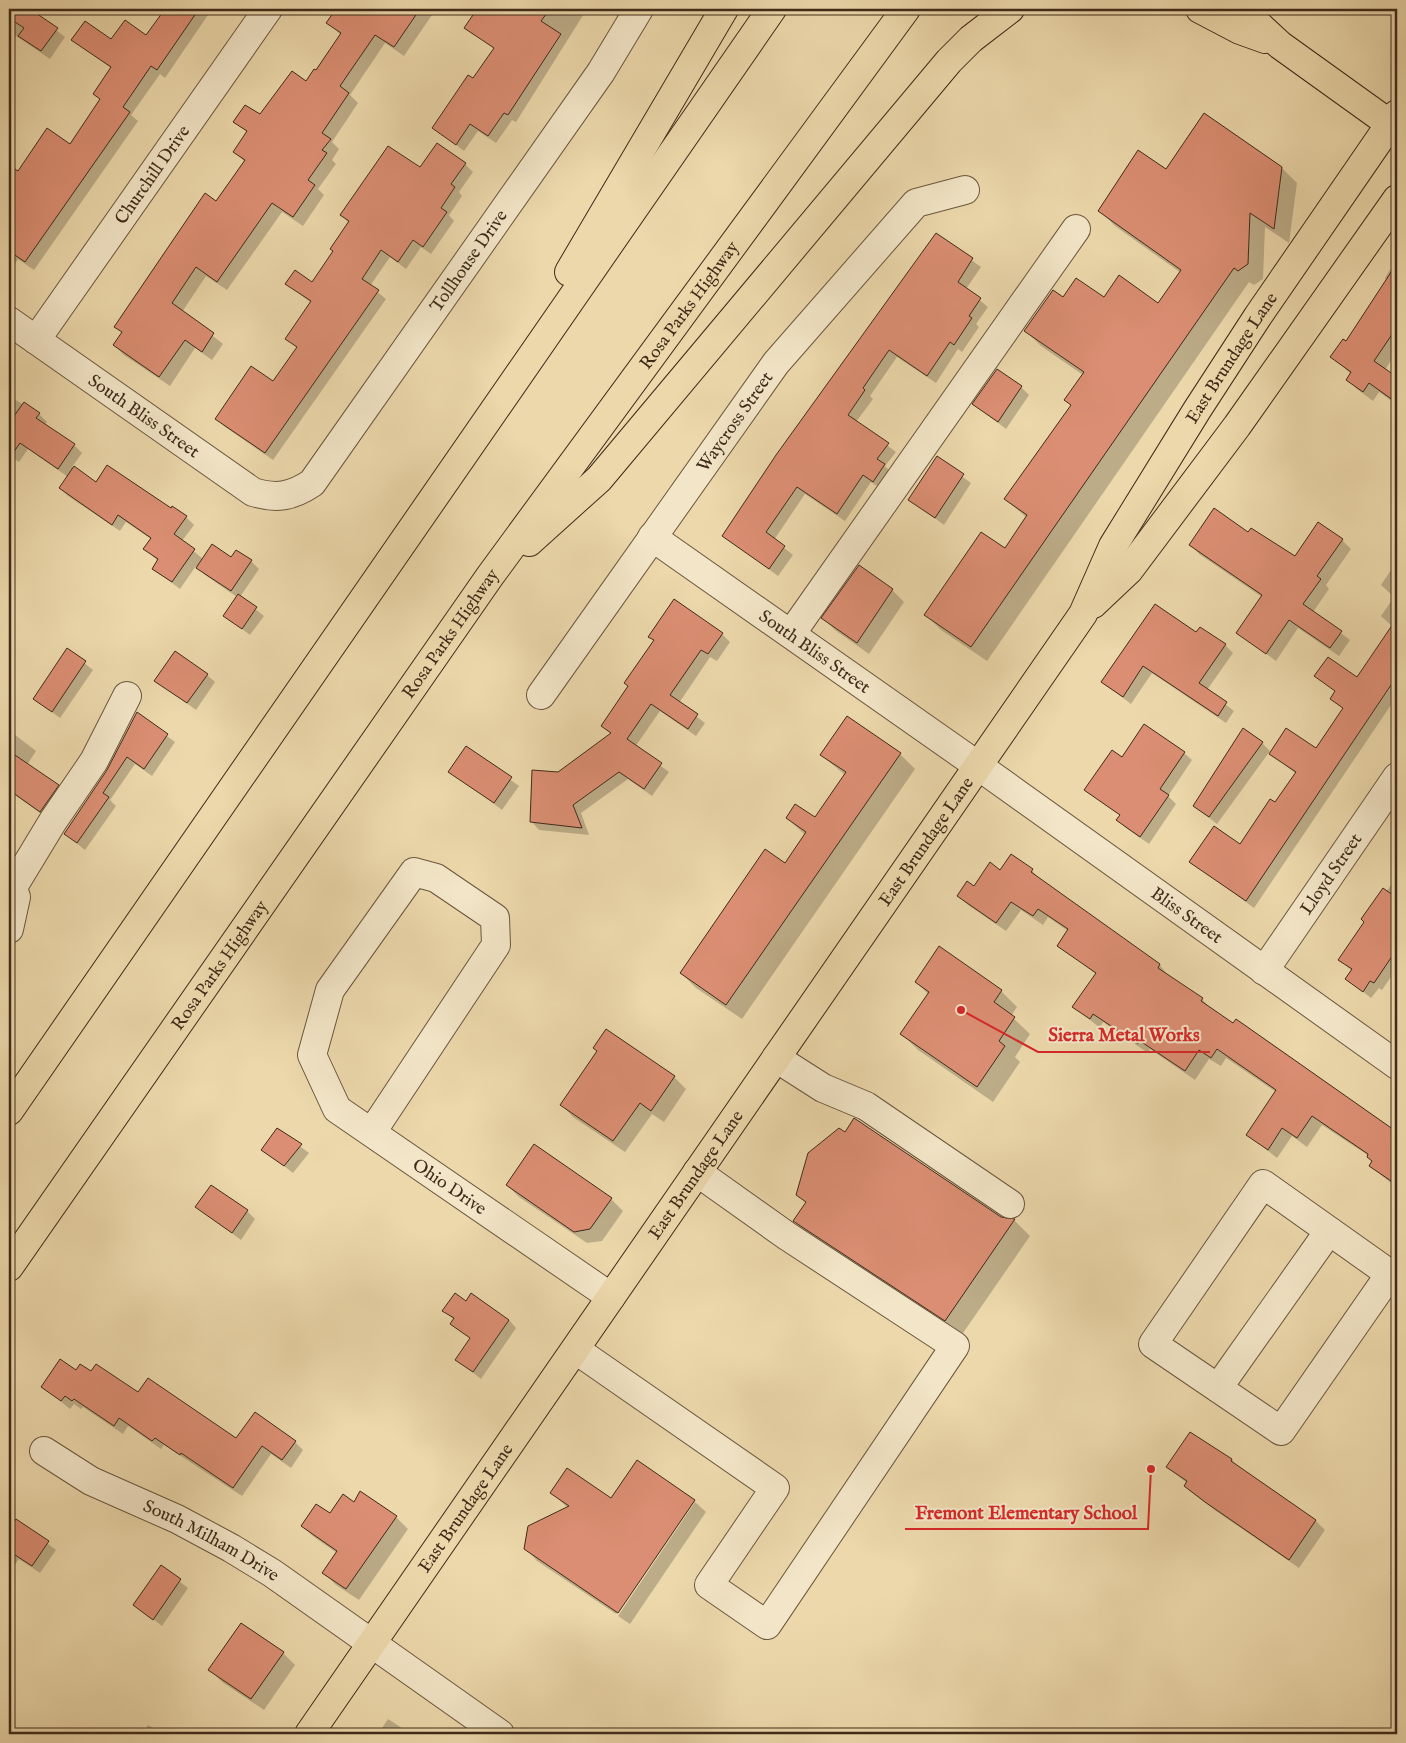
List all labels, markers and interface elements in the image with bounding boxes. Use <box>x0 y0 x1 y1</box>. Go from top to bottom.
street label: Churchill Drive <box>110 121 196 230</box>
street label: Tollhouse Drive <box>426 206 513 317</box>
street label: Rosa Parks Highway <box>635 237 745 375</box>
street label: East Brundage Lane <box>1181 289 1284 428</box>
street label: Waycross Street <box>692 368 779 477</box>
street label: South Bliss Street <box>83 370 203 464</box>
street label: Rosa Parks Highway <box>398 564 505 704</box>
street label: South Bliss Street <box>754 605 874 700</box>
street label: East Brundage Lane <box>874 773 980 911</box>
street label: Lloyd Street <box>1296 829 1368 920</box>
street label: Bliss Street <box>1146 883 1227 950</box>
street label: Rosa Parks Highway <box>167 896 274 1035</box>
callout: Sierra Metal Works <box>1038 1018 1210 1052</box>
text: Sierra Metal Works <box>1048 1024 1200 1048</box>
street label: East Brundage Lane <box>644 1106 749 1244</box>
street label: Ohio Drive <box>407 1154 490 1221</box>
street label: East Brundage Lane <box>414 1440 519 1578</box>
street label: South Milham Drive <box>139 1495 283 1588</box>
callout: Fremont Elementary School <box>905 1495 1148 1529</box>
text: Fremont Elementary School <box>915 1502 1138 1526</box>

